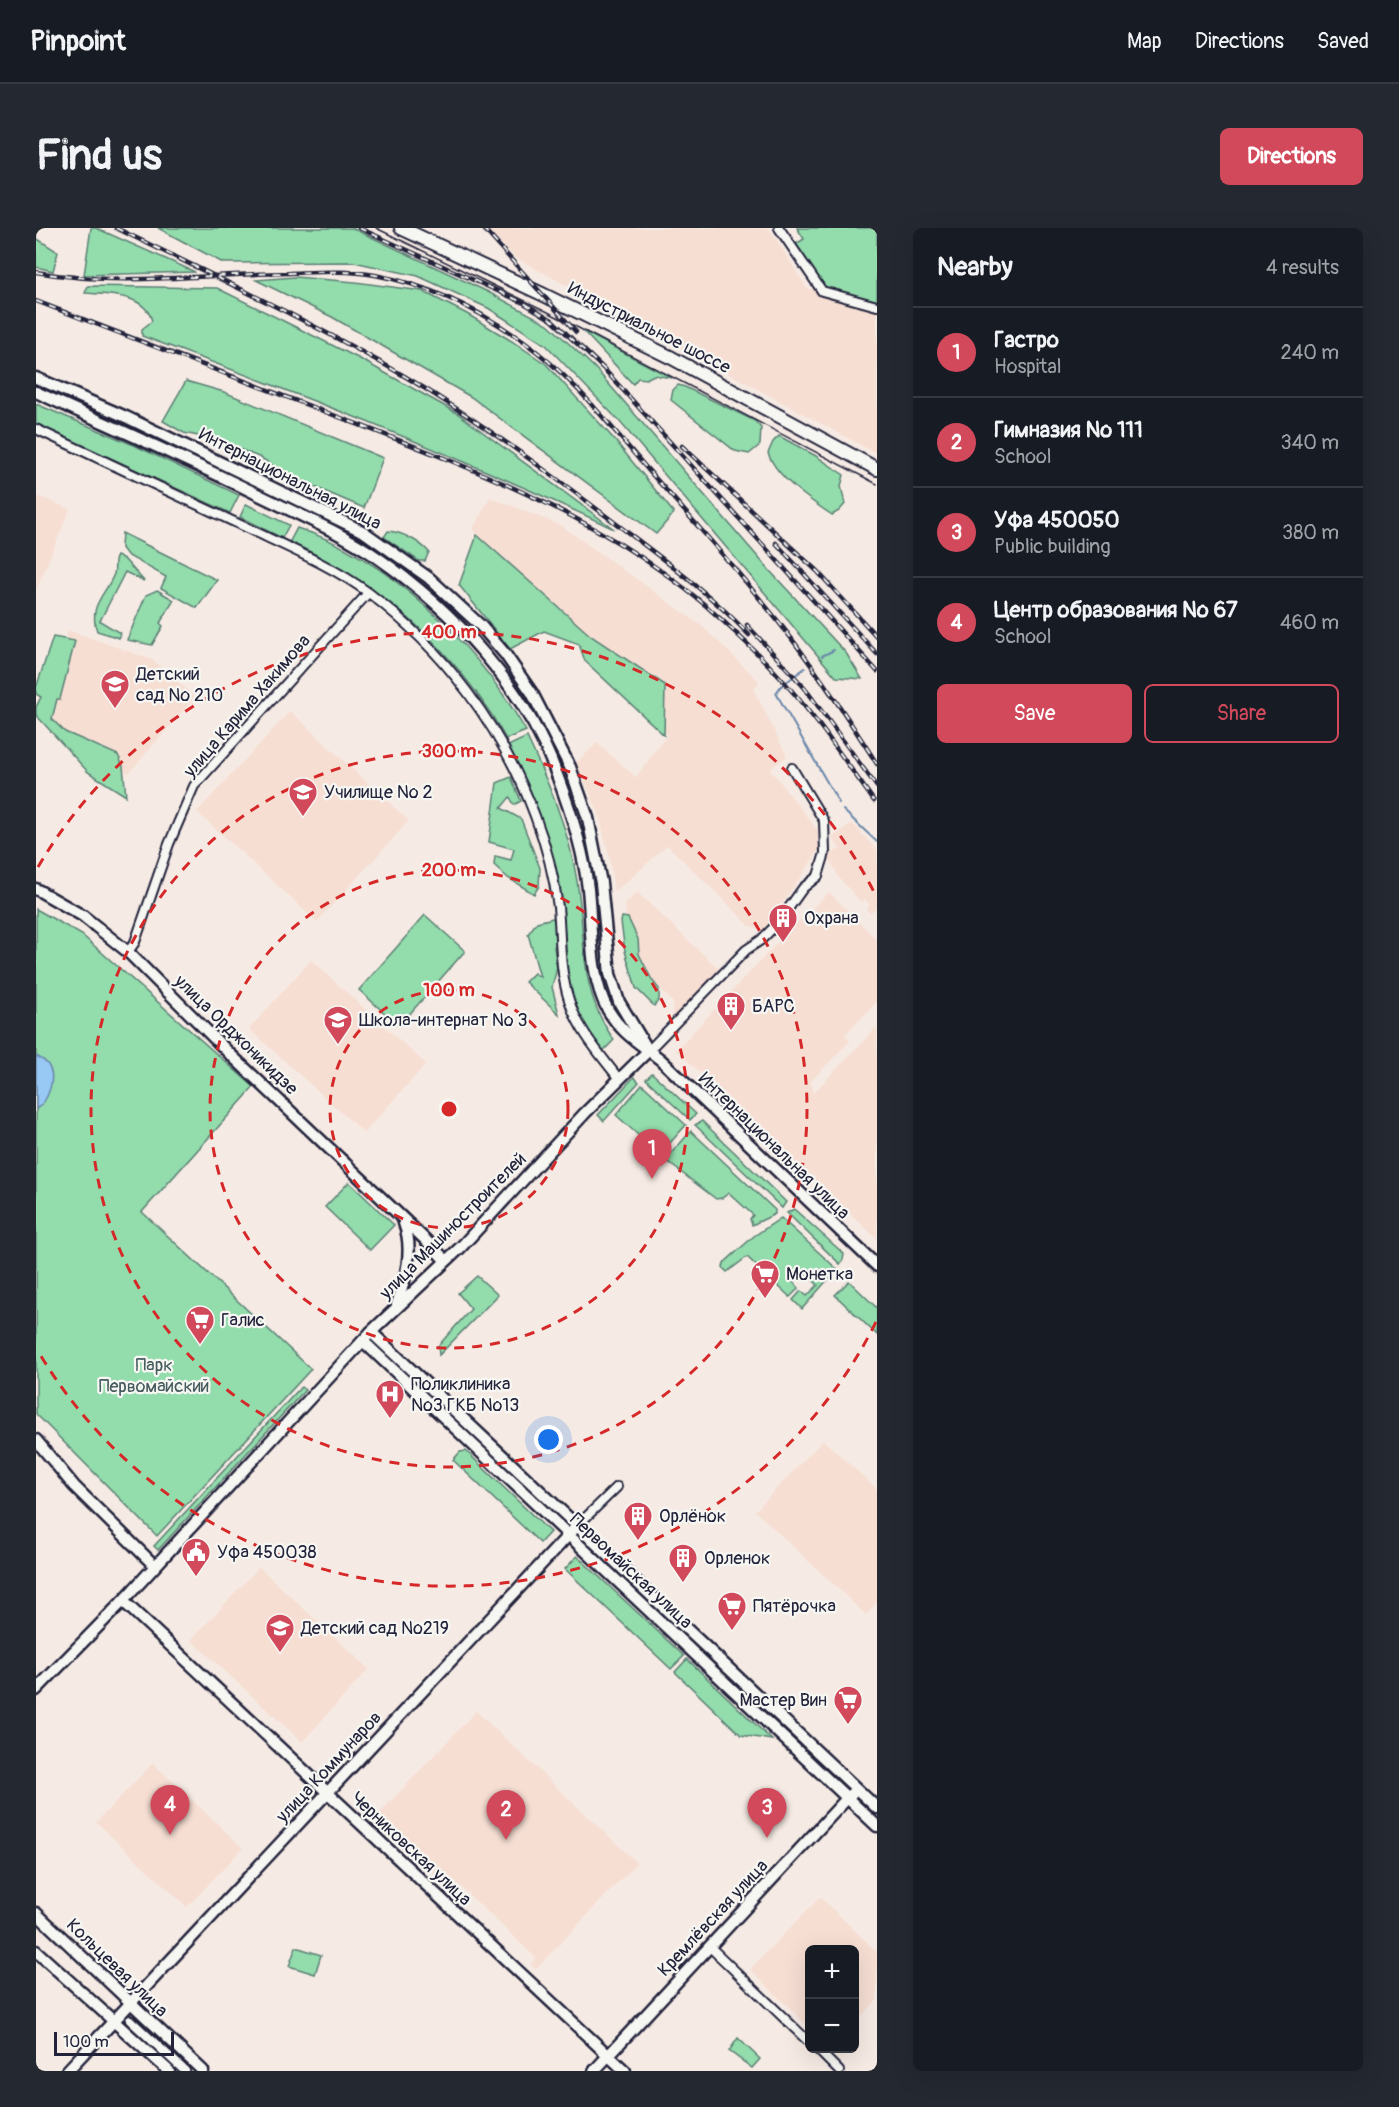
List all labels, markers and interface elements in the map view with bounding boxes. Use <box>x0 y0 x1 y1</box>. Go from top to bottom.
text: Pinpoint <box>30 24 126 59</box>
text: Map <box>1127 28 1162 55</box>
text: Directions <box>1195 28 1284 55</box>
text: Saved <box>1317 28 1369 55</box>
button: Directions <box>1220 128 1363 185</box>
text: Find us <box>36 130 162 182</box>
text: Nearby <box>937 251 1013 283</box>
text: 4 results <box>1266 255 1339 280</box>
street label: Индустриальное шоссе <box>564 277 734 379</box>
text: Гастро <box>994 326 1059 354</box>
text: 1 <box>953 340 960 365</box>
text: 240 m <box>1280 340 1339 365</box>
text: Hospital <box>994 354 1061 379</box>
text: Гимназия № 111 <box>994 416 1143 444</box>
street label: Интернациональная улица <box>195 423 385 535</box>
text: 2 <box>951 430 962 455</box>
text: 340 m <box>1280 430 1339 455</box>
text: School <box>994 444 1051 469</box>
text: Уфа 450050 <box>994 506 1119 534</box>
text: 3 <box>951 520 962 545</box>
text: 380 m <box>1282 520 1339 545</box>
text: Public building <box>994 534 1110 559</box>
text: Центр образования № 67 <box>994 596 1238 624</box>
text: 4 <box>951 610 962 635</box>
text: 460 m <box>1280 610 1339 635</box>
text: 400 m <box>422 621 476 644</box>
text: School <box>994 624 1051 649</box>
street label: улица Карима Хакимова <box>178 630 315 783</box>
place label: Детский сад № 210 <box>135 663 223 707</box>
school or university icon: Детский сад № 210 <box>99 668 131 710</box>
button: Save <box>937 684 1132 743</box>
button: Share <box>1144 684 1339 743</box>
text: 300 m <box>422 740 476 763</box>
school or university icon: Училище № 2 <box>287 776 319 818</box>
place label: Училище № 2 <box>324 781 433 804</box>
text: 200 m <box>422 859 476 882</box>
building icon: Охрана <box>767 902 799 944</box>
place label: Охрана <box>804 907 859 930</box>
street label: улица Орджоникидзе <box>169 969 303 1100</box>
text: 100 m <box>423 979 475 1002</box>
building icon: БАРС <box>715 990 747 1032</box>
place label: БАРС <box>752 995 795 1018</box>
school or university icon: Школа-интернат № 3 <box>322 1004 354 1046</box>
place label: Школа-интернат № 3 <box>359 1009 528 1032</box>
street label: Интернациональная улица <box>693 1068 855 1224</box>
centre of rings <box>439 1099 459 1119</box>
pin: 1 <box>632 1130 672 1179</box>
street label: улица Машиностроителей <box>374 1148 531 1305</box>
supermarket icon: Монетка <box>749 1258 781 1300</box>
place label: Монетка <box>786 1263 853 1286</box>
supermarket icon: Галис <box>184 1304 216 1346</box>
place label: Галис <box>221 1309 265 1332</box>
park label: Парк Первомайский <box>99 1354 209 1398</box>
place label: Поликлиника №3 ГКБ №13 <box>411 1373 519 1417</box>
hospital icon: Поликлиника №3 ГКБ №13 <box>374 1378 406 1420</box>
your location <box>534 1425 563 1454</box>
building icon: Орлёнок <box>622 1500 654 1542</box>
place label: Орлёнок <box>659 1505 726 1528</box>
street label: Первомайская улица <box>565 1508 697 1634</box>
public building icon: Уфа 450038 <box>180 1536 212 1578</box>
place label: Уфа 450038 <box>217 1541 317 1564</box>
building icon: Орленок <box>667 1542 699 1584</box>
place label: Орленок <box>704 1547 770 1570</box>
supermarket icon: Пятёрочка <box>716 1590 748 1632</box>
place label: Пятёрочка <box>753 1595 836 1618</box>
school or university icon: Детский сад №219 <box>264 1612 296 1654</box>
place label: Детский сад №219 <box>300 1617 449 1640</box>
supermarket icon: Мастер Вин <box>832 1684 864 1726</box>
place label: Мастер Вин <box>739 1689 827 1712</box>
street label: улица Коммунаров <box>271 1706 387 1828</box>
pin: 4 <box>150 1786 190 1835</box>
street label: Черниковская улица <box>346 1787 476 1911</box>
pin: 3 <box>748 1788 786 1838</box>
pin: 2 <box>486 1790 526 1840</box>
street label: Кремлёвская улица <box>653 1855 773 1981</box>
street label: Кольцевая улица <box>61 1914 173 2022</box>
map controls <box>805 1945 859 2053</box>
button: + <box>805 1945 859 1999</box>
button: − <box>805 1999 859 2053</box>
scale bar <box>54 2029 174 2056</box>
text: 100 m <box>63 2032 109 2052</box>

